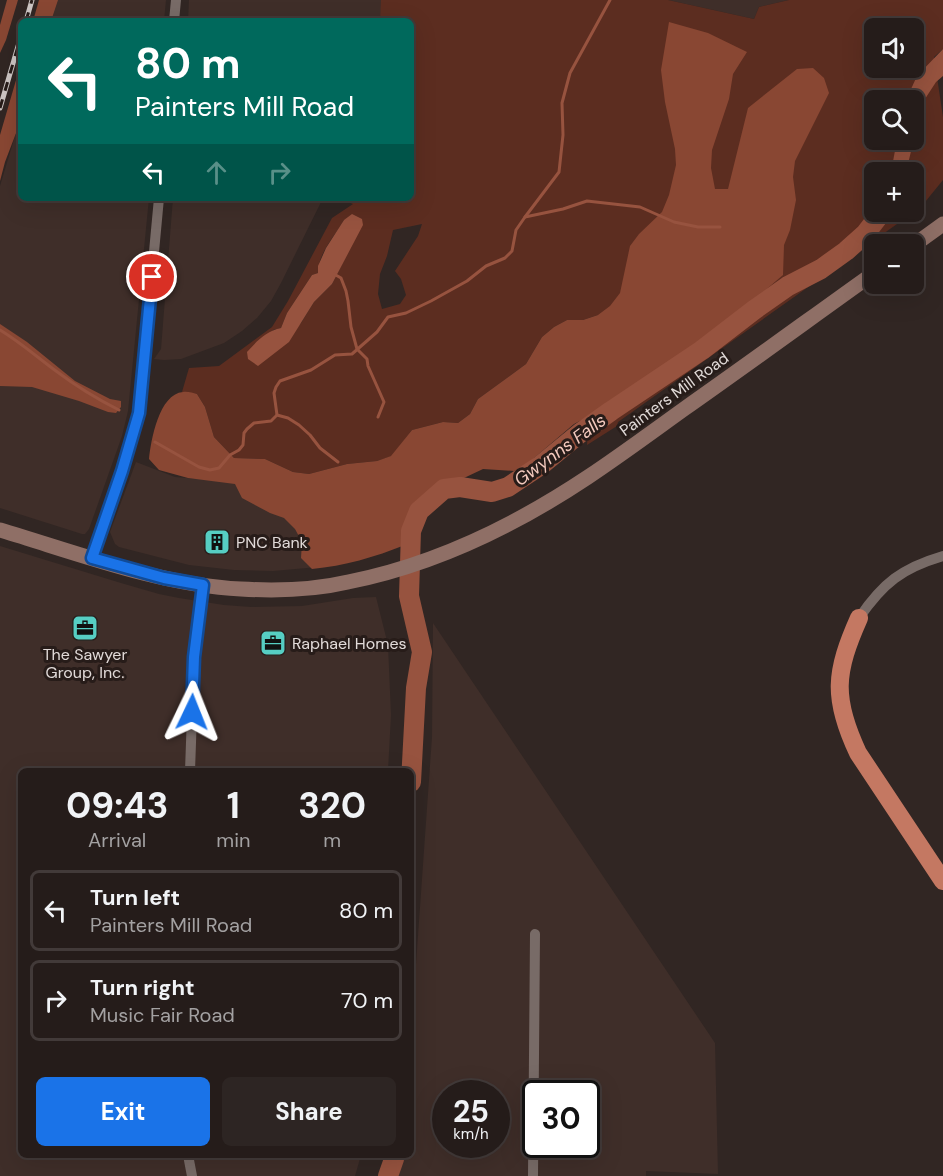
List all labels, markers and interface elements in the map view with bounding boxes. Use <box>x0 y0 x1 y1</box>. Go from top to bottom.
map controls <box>864 18 924 294</box>
button: sound <box>864 18 924 78</box>
text: 80 m <box>135 36 241 91</box>
icon: left <box>36 42 114 120</box>
text: Painters Mill Road <box>135 89 354 124</box>
button: search <box>864 90 924 150</box>
icon: left <box>137 156 170 189</box>
icon: ahead <box>200 156 233 189</box>
icon: right <box>263 156 296 189</box>
button: + <box>864 162 924 222</box>
button: − <box>864 234 924 294</box>
pin <box>126 251 177 302</box>
icon: arrive <box>135 260 168 293</box>
street label: Painters Mill Road <box>615 347 733 441</box>
water label: Gwynns Falls <box>509 408 611 492</box>
building icon: PNC Bank <box>202 527 232 557</box>
place label: PNC Bank <box>236 532 308 553</box>
office icon: The Sawyer Group, Inc. <box>70 613 100 643</box>
office icon: Raphael Homes <box>258 628 288 658</box>
place label: Raphael Homes <box>292 633 407 654</box>
place label: The Sawyer Group, Inc. <box>43 644 127 683</box>
position arrow <box>160 680 224 744</box>
text: 09:43 <box>66 782 168 829</box>
text: 1 <box>227 782 240 829</box>
text: 320 <box>298 782 366 829</box>
text: Arrival <box>88 827 146 853</box>
text: min <box>216 827 250 853</box>
text: m <box>323 827 341 853</box>
text: Turn left <box>90 883 180 912</box>
icon: left <box>39 894 72 927</box>
text: 80 m <box>339 896 393 925</box>
text: Painters Mill Road <box>90 912 252 938</box>
text: Turn right <box>90 973 195 1002</box>
icon: right <box>39 984 72 1017</box>
text: 70 m <box>341 986 393 1015</box>
text: Music Fair Road <box>90 1002 235 1028</box>
button: Exit <box>36 1077 210 1146</box>
button: Share <box>222 1077 396 1146</box>
speed limit sign: 30 <box>522 1080 600 1158</box>
text: 25 <box>453 1092 489 1131</box>
text: km/h <box>453 1124 489 1144</box>

